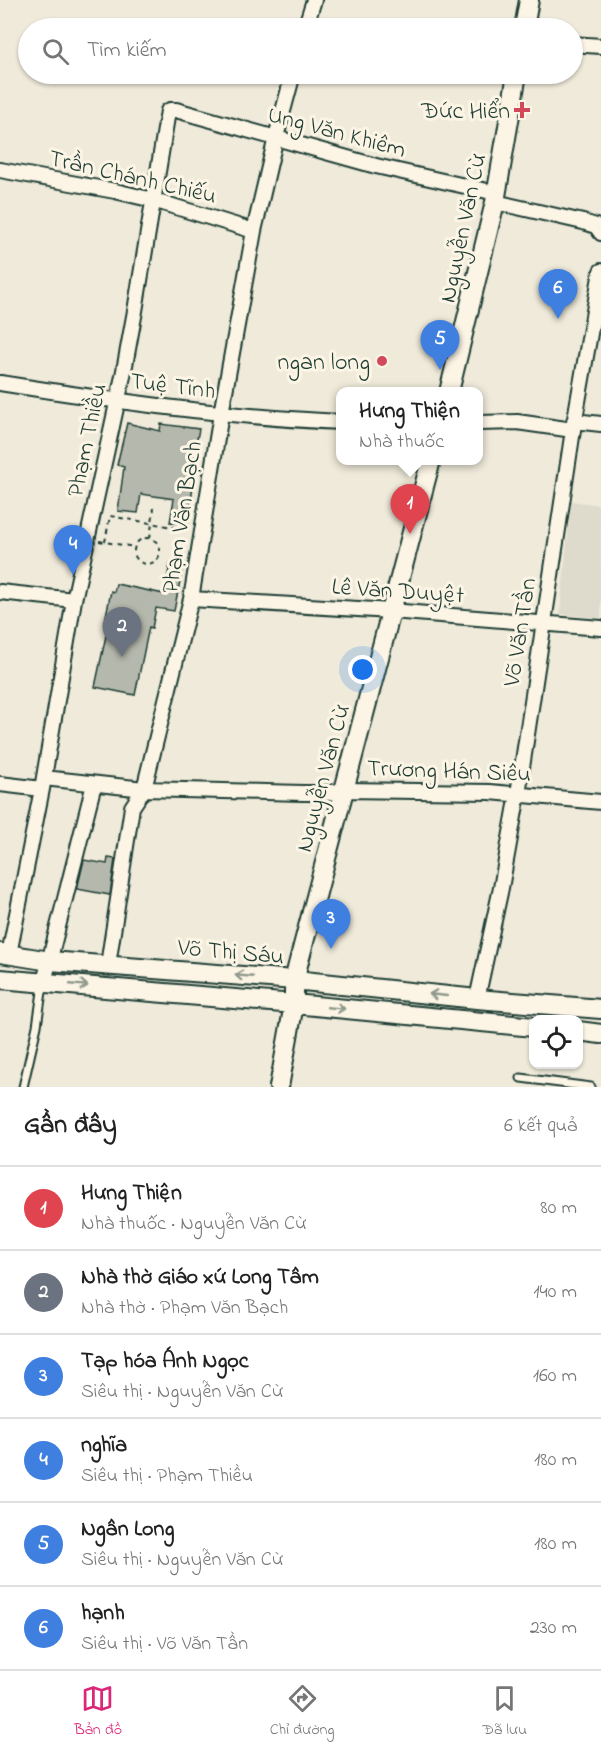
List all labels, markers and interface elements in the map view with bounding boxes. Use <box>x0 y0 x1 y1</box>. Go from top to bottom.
search box <box>18 18 583 84</box>
icon: search <box>39 35 72 68</box>
text: Tìm kiếm <box>87 35 167 67</box>
place label: Đức Hiển <box>420 95 510 130</box>
street label: Ung Văn Khiêm <box>263 98 409 169</box>
marker: Đức Hiển <box>515 103 529 117</box>
street label: Trần Chánh Chiếu <box>45 142 220 215</box>
street label: Nguyễn Văn Cừ <box>432 151 498 306</box>
pin: 6 <box>538 270 578 319</box>
pin: 5 <box>420 320 460 370</box>
place label: ngan long <box>277 346 370 381</box>
marker: ngan long <box>375 354 389 368</box>
street label: Tuệ Tĩnh <box>128 365 217 410</box>
street label: Phạm Thiều <box>59 380 118 501</box>
popup <box>336 387 483 465</box>
text: Hưng Thiện <box>359 396 460 428</box>
text: Nhà thuốc <box>359 428 444 457</box>
street label: Phạm Văn Bạch <box>154 439 213 596</box>
pin: 1 <box>390 484 430 534</box>
pin: 4 <box>54 526 92 575</box>
street label: Lê Văn Duyệt <box>330 570 465 616</box>
street label: Võ Văn Tần <box>495 576 547 690</box>
pin: 2 <box>102 608 142 657</box>
your location <box>348 655 377 684</box>
street label: Nguyễn Văn Cừ <box>288 701 362 857</box>
street label: Trương Hán Siêu <box>366 752 531 793</box>
pin: 3 <box>312 900 350 949</box>
street label: Võ Thị Sáu <box>175 931 285 976</box>
one-way arrow <box>235 970 255 981</box>
one-way arrow <box>69 980 89 991</box>
one-way arrow <box>429 989 449 1000</box>
one-way arrow <box>326 1003 346 1014</box>
map controls <box>529 1015 583 1069</box>
button: locate <box>529 1015 583 1069</box>
text: Gần đây <box>24 1107 117 1145</box>
text: 6 kết quả <box>504 1112 577 1141</box>
text: Hưng Thiện <box>81 1178 182 1210</box>
text: 1 <box>40 1194 47 1223</box>
text: 80 m <box>540 1194 577 1223</box>
text: Nhà thuốc · Nguyễn Văn Cừ <box>81 1210 306 1239</box>
text: Nhà thờ Giáo xứ Long Tâm <box>81 1262 319 1294</box>
text: 2 <box>39 1278 48 1307</box>
text: 140 m <box>533 1278 577 1307</box>
text: Nhà thờ · Phạm Văn Bạch <box>81 1294 288 1323</box>
text: Tạp hóa Ánh Ngọc <box>81 1346 249 1378</box>
text: 3 <box>39 1362 48 1391</box>
text: 160 m <box>533 1362 577 1391</box>
text: Siêu thị · Nguyễn Văn Cừ <box>81 1378 283 1407</box>
text: nghĩa <box>81 1430 127 1462</box>
text: 4 <box>39 1446 48 1475</box>
text: 180 m <box>534 1446 577 1475</box>
text: Siêu thị · Phạm Thiều <box>81 1462 253 1491</box>
text: Ngân Long <box>81 1514 174 1546</box>
text: 5 <box>38 1530 49 1559</box>
text: 180 m <box>534 1530 577 1559</box>
text: Siêu thị · Nguyễn Văn Cừ <box>81 1546 283 1575</box>
text: hạnh <box>81 1598 125 1630</box>
text: 6 <box>39 1614 48 1643</box>
text: 230 m <box>530 1614 577 1643</box>
text: Siêu thị · Võ Văn Tần <box>81 1630 248 1659</box>
tab: Bản đồ <box>74 1682 122 1742</box>
tab: Chỉ đường <box>270 1682 335 1742</box>
tab: Đã lưu <box>482 1682 527 1742</box>

